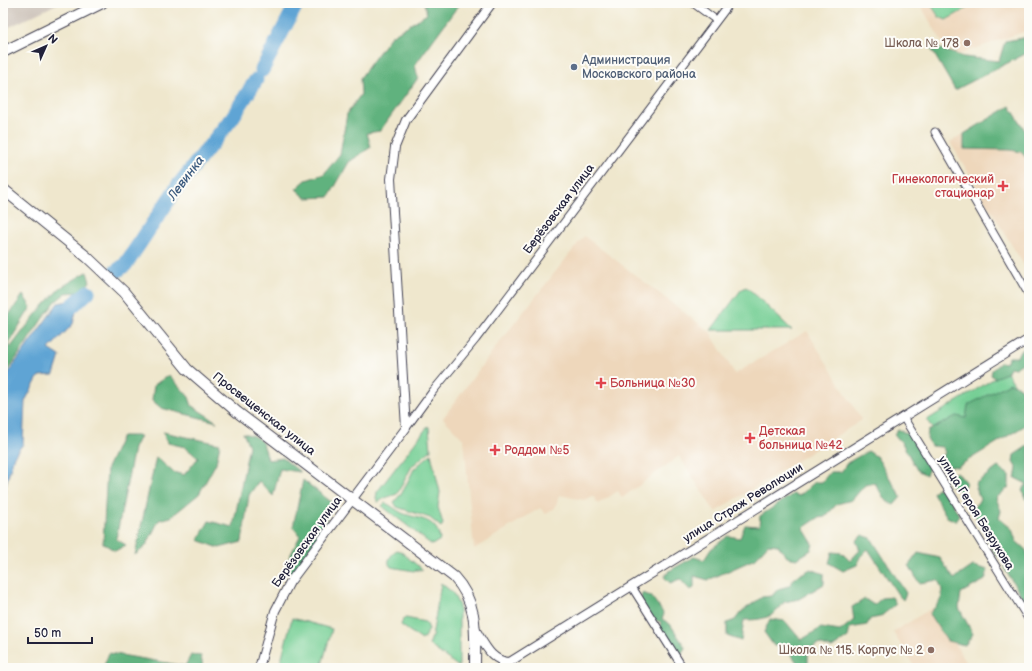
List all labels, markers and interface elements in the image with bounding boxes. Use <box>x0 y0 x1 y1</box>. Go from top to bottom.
north arrow <box>26 26 66 66</box>
text: N <box>45 32 60 47</box>
place label: Школа № 178 <box>884 36 959 51</box>
marker: Школа № 178 <box>962 38 972 48</box>
place label: Администрация Московского района <box>581 53 696 82</box>
marker: Администрация Московского района <box>569 62 579 72</box>
water label: Левинка <box>163 152 208 204</box>
street label: Берёзовская улица <box>520 161 598 257</box>
place label: Гинекологический стационар <box>892 172 994 201</box>
marker: Гинекологический стационар <box>997 180 1009 192</box>
street label: Просвещенская улица <box>210 369 318 459</box>
place label: Больница №30 <box>610 376 695 391</box>
marker: Больница №30 <box>595 377 607 389</box>
place label: Детская больница №42 <box>759 424 843 453</box>
marker: Детская больница №42 <box>744 432 756 444</box>
place label: Роддом №5 <box>504 443 569 458</box>
marker: Роддом №5 <box>489 444 501 456</box>
street label: улица Героя Безрукова <box>935 453 1017 573</box>
street label: улица Страж Революции <box>680 460 806 546</box>
street label: Берёзовская улица <box>269 494 345 590</box>
scale bar <box>28 619 92 645</box>
text: 50 m <box>34 626 61 641</box>
place label: Школа № 115. Корпус № 2 <box>778 643 923 658</box>
marker: Школа № 115. Корпус № 2 <box>926 645 936 655</box>

